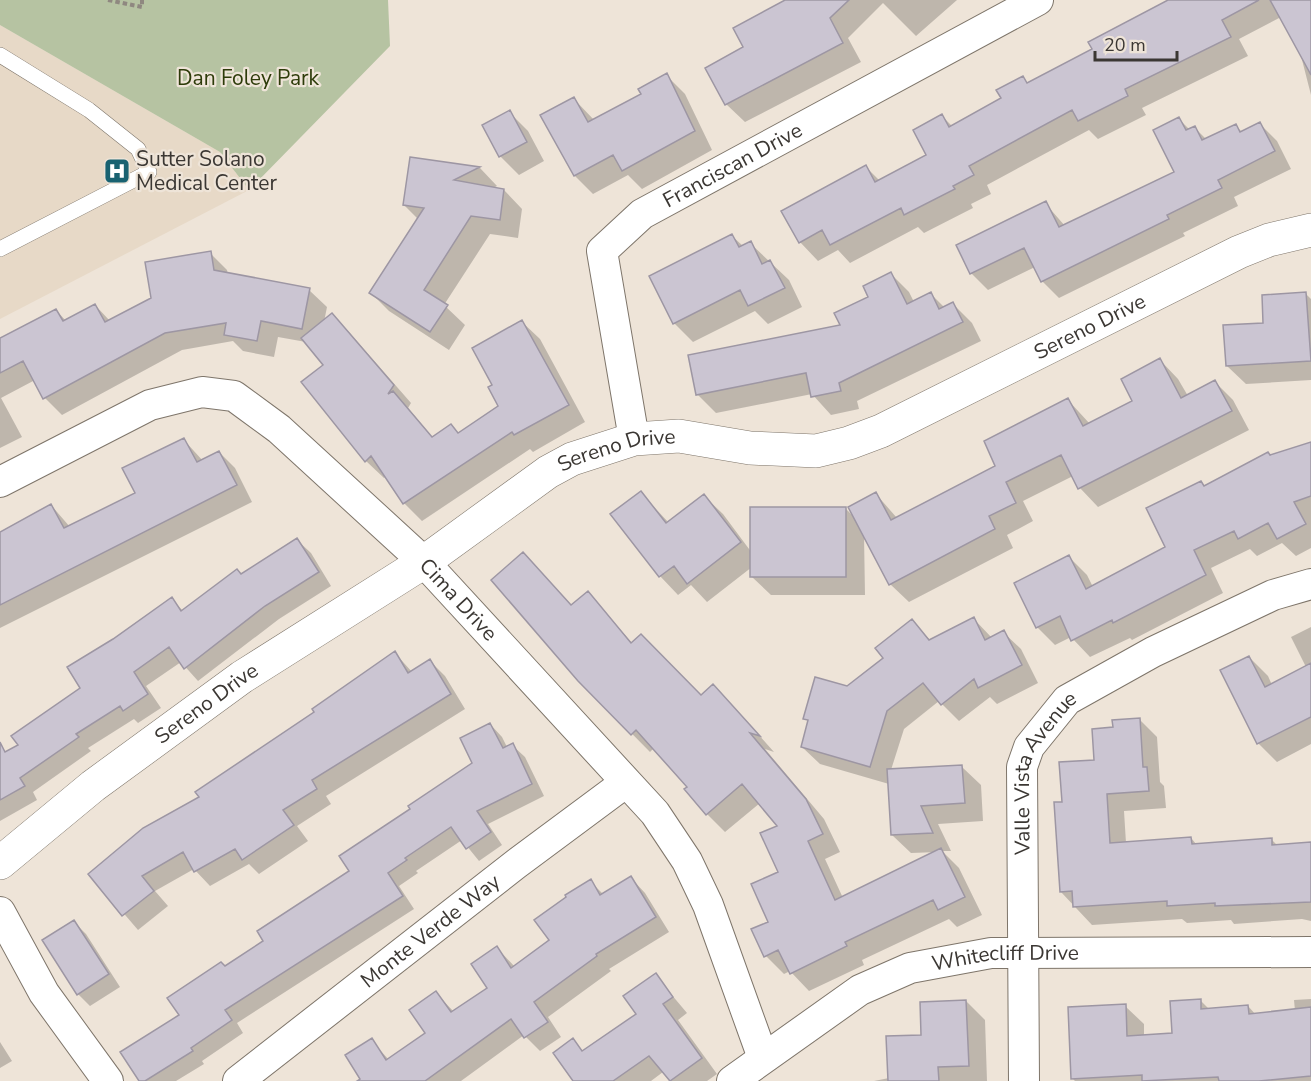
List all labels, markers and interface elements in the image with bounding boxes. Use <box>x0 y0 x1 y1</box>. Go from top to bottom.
scale bar <box>1095 24 1178 62</box>
text: 20 m <box>1104 33 1146 57</box>
park label: Dan Foley Park <box>177 64 320 92</box>
street label: Franciscan Drive <box>658 116 807 214</box>
place label: Sutter Solano Medical Center <box>136 145 278 197</box>
hospital icon: Sutter Solano Medical Center <box>102 156 132 186</box>
street label: Sereno Drive <box>1029 287 1150 366</box>
street label: Sereno Drive <box>552 422 676 478</box>
street label: Cima Drive <box>413 552 504 647</box>
street label: Sereno Drive <box>149 656 263 750</box>
street label: Valle Vista Avenue <box>1008 684 1081 856</box>
street label: Monte Verde Way <box>355 867 506 994</box>
street label: Whitecliff Drive <box>929 939 1079 978</box>

